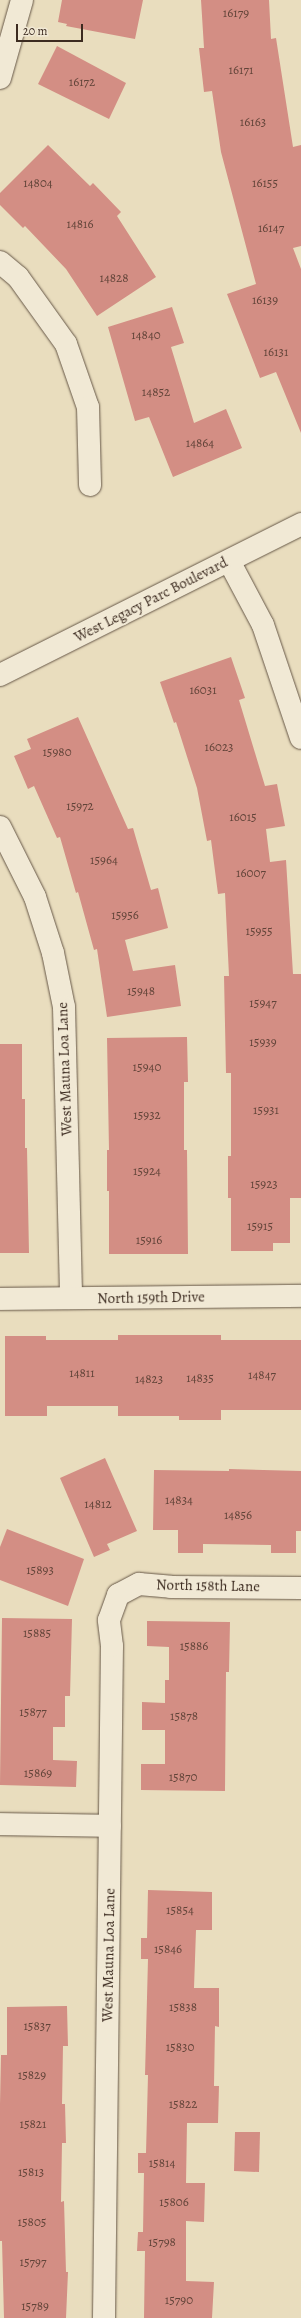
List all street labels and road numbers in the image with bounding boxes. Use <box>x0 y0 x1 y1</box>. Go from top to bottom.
street label: West Legacy Parc Boulevard <box>71 553 231 647</box>
street label: West Mauna Loa Lane <box>54 1002 76 1136</box>
street label: North 159th Drive <box>97 1288 205 1308</box>
street label: North 158th Lane <box>156 1576 260 1596</box>
street label: West Mauna Loa Lane <box>99 1888 119 2022</box>

